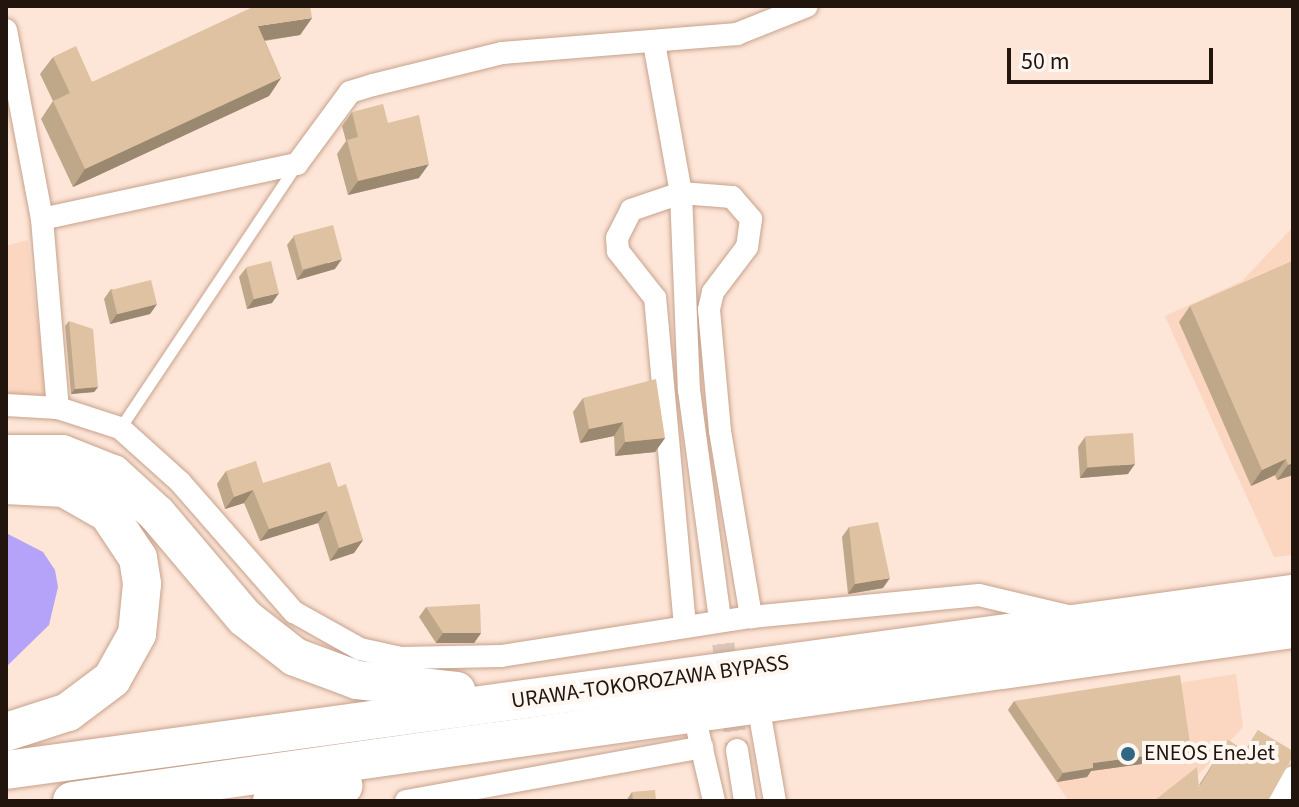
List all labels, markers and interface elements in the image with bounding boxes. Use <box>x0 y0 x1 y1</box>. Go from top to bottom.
scale bar <box>1011 32 1217 82</box>
text: 50 m <box>1021 44 1070 79</box>
street label: URAWA-TOKOROZAWA BYPASS <box>509 649 791 715</box>
place label: ENEOS EneJet <box>1144 741 1275 767</box>
marker: ENEOS EneJet <box>1119 745 1137 763</box>

